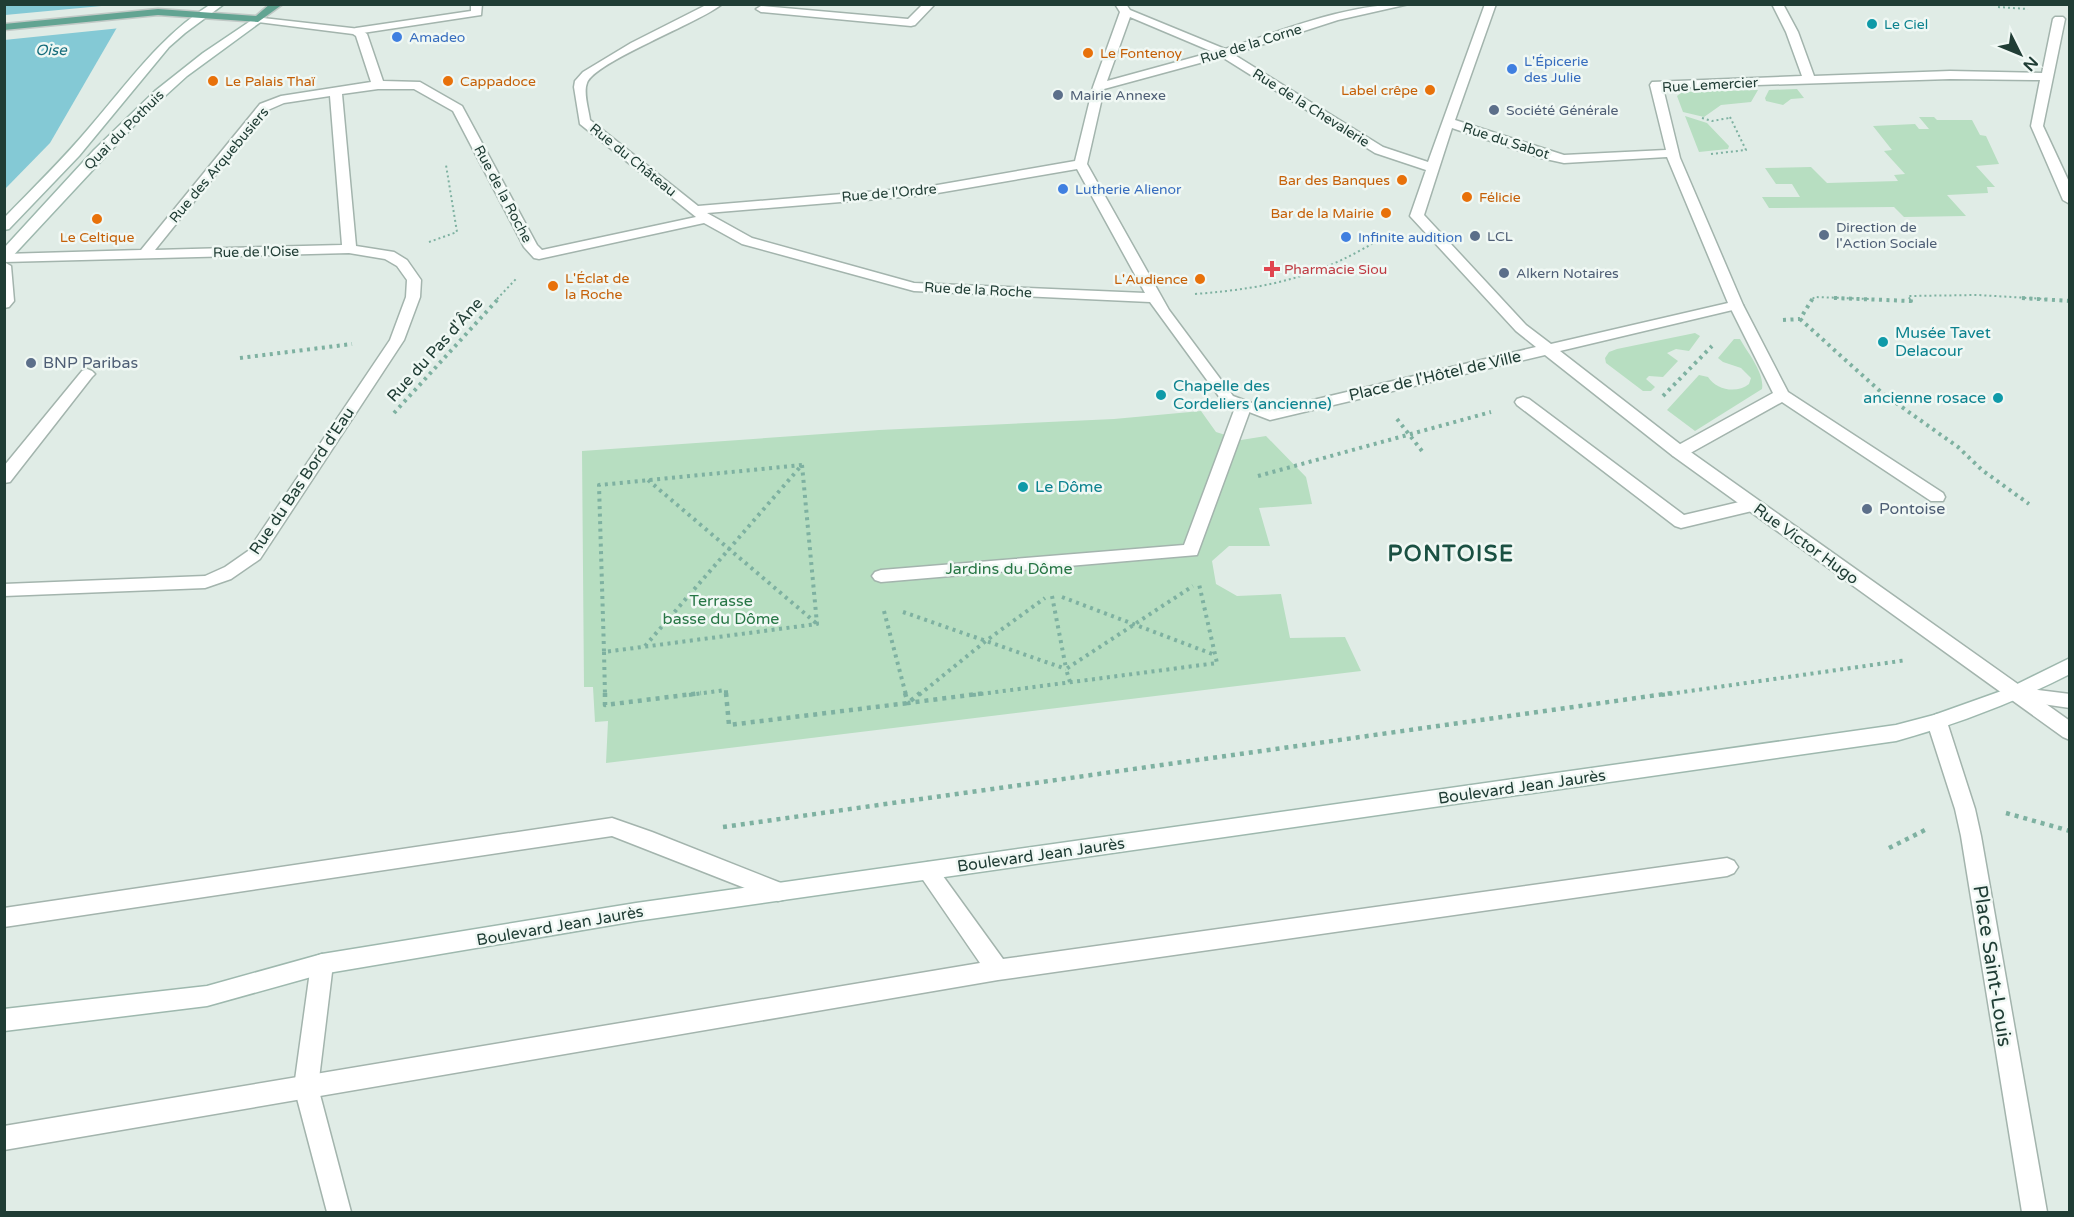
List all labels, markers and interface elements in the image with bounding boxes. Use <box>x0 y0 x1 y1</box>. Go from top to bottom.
place label: Le Ciel <box>1884 16 1928 33</box>
marker: Le Ciel <box>1865 17 1879 31</box>
street label: Rue de la Corne <box>1198 20 1304 68</box>
north arrow <box>1990 24 2050 84</box>
place label: Amadeo <box>409 29 465 46</box>
marker: Amadeo <box>390 30 404 44</box>
water label: Oise <box>35 41 68 59</box>
place label: Le Fontenoy <box>1100 45 1183 62</box>
marker: Le Fontenoy <box>1081 46 1095 60</box>
text: N <box>2019 52 2042 75</box>
place label: L'Épicerie des Julie <box>1524 53 1589 86</box>
marker: L'Épicerie des Julie <box>1505 62 1519 76</box>
street label: Rue de la Chevalerie <box>1249 65 1373 151</box>
place label: Le Palais Thaï <box>225 73 316 90</box>
place label: Cappadoce <box>460 73 536 90</box>
marker: Le Palais Thaï <box>206 74 220 88</box>
marker: Cappadoce <box>441 74 455 88</box>
street label: Rue Lemercier <box>1662 74 1759 96</box>
place label: Label crêpe <box>1341 82 1418 99</box>
marker: Label crêpe <box>1423 83 1437 97</box>
street label: Quai du Pothuis <box>81 86 168 173</box>
place label: Mairie Annexe <box>1070 87 1166 104</box>
marker: Mairie Annexe <box>1051 88 1065 102</box>
place label: Société Générale <box>1506 102 1619 119</box>
marker: Société Générale <box>1487 103 1501 117</box>
street label: Rue des Arquebusiers <box>166 104 272 226</box>
street label: Rue du Sabot <box>1460 119 1552 163</box>
street label: Rue du Château <box>586 120 680 200</box>
street label: Rue de la Roche <box>470 142 536 246</box>
place label: Bar des Banques <box>1278 172 1390 189</box>
marker: Bar des Banques <box>1395 173 1409 187</box>
street label: Rue de l'Ordre <box>841 180 937 206</box>
place label: Lutherie Alienor <box>1075 181 1182 198</box>
marker: Lutherie Alienor <box>1056 182 1070 196</box>
place label: Félicie <box>1479 189 1521 206</box>
marker: Félicie <box>1460 190 1474 204</box>
place label: Bar de la Mairie <box>1270 205 1374 222</box>
marker: Bar de la Mairie <box>1379 206 1393 220</box>
marker: Le Celtique <box>90 212 104 226</box>
place label: Direction de l'Action Sociale <box>1836 219 1937 252</box>
place label: LCL <box>1487 228 1513 245</box>
marker: Direction de l'Action Sociale <box>1817 228 1831 242</box>
place label: Le Celtique <box>60 229 134 246</box>
place label: Infinite audition <box>1358 229 1462 246</box>
marker: LCL <box>1468 229 1482 243</box>
marker: Infinite audition <box>1339 230 1353 244</box>
street label: Rue de l'Oise <box>213 243 299 261</box>
place label: Pharmacie Siou <box>1284 261 1387 278</box>
marker: Pharmacie Siou <box>1265 262 1279 276</box>
place label: Alkern Notaires <box>1516 265 1619 282</box>
marker: Alkern Notaires <box>1497 266 1511 280</box>
place label: L'Éclat de la Roche <box>565 270 629 303</box>
place label: L'Audience <box>1114 271 1188 288</box>
marker: L'Audience <box>1193 272 1207 286</box>
marker: L'Éclat de la Roche <box>546 279 560 293</box>
street label: Rue de la Roche <box>924 279 1032 301</box>
street label: Rue du Pas d'Âne <box>383 294 487 406</box>
place label: Musée Tavet Delacour <box>1895 323 1991 361</box>
marker: Musée Tavet Delacour <box>1876 335 1890 349</box>
street label: Place de l'Hôtel de Ville <box>1347 346 1523 406</box>
place label: BNP Paribas <box>43 353 138 373</box>
marker: BNP Paribas <box>24 356 38 370</box>
place label: Chapelle des Cordeliers (ancienne) <box>1173 376 1332 414</box>
marker: Chapelle des Cordeliers (ancienne) <box>1154 388 1168 402</box>
place label: ancienne rosace <box>1863 388 1986 408</box>
marker: ancienne rosace <box>1991 391 2005 405</box>
street label: Rue du Bas Bord d'Eau <box>245 403 359 559</box>
place label: Le Dôme <box>1035 477 1103 497</box>
marker: Le Dôme <box>1016 480 1030 494</box>
street label: Rue Victor Hugo <box>1749 499 1863 589</box>
place label: Pontoise <box>1879 499 1945 519</box>
marker: Pontoise <box>1860 502 1874 516</box>
district label: PONTOISE <box>1388 541 1514 567</box>
park label: Jardins du Dôme <box>945 559 1073 579</box>
park label: Terrasse basse du Dôme <box>663 591 779 629</box>
street label: Boulevard Jean Jaurès <box>1437 765 1607 809</box>
street label: Boulevard Jean Jaurès <box>956 833 1126 877</box>
street label: Place Saint-Louis <box>1967 883 2017 1049</box>
street label: Boulevard Jean Jaurès <box>475 901 645 951</box>

